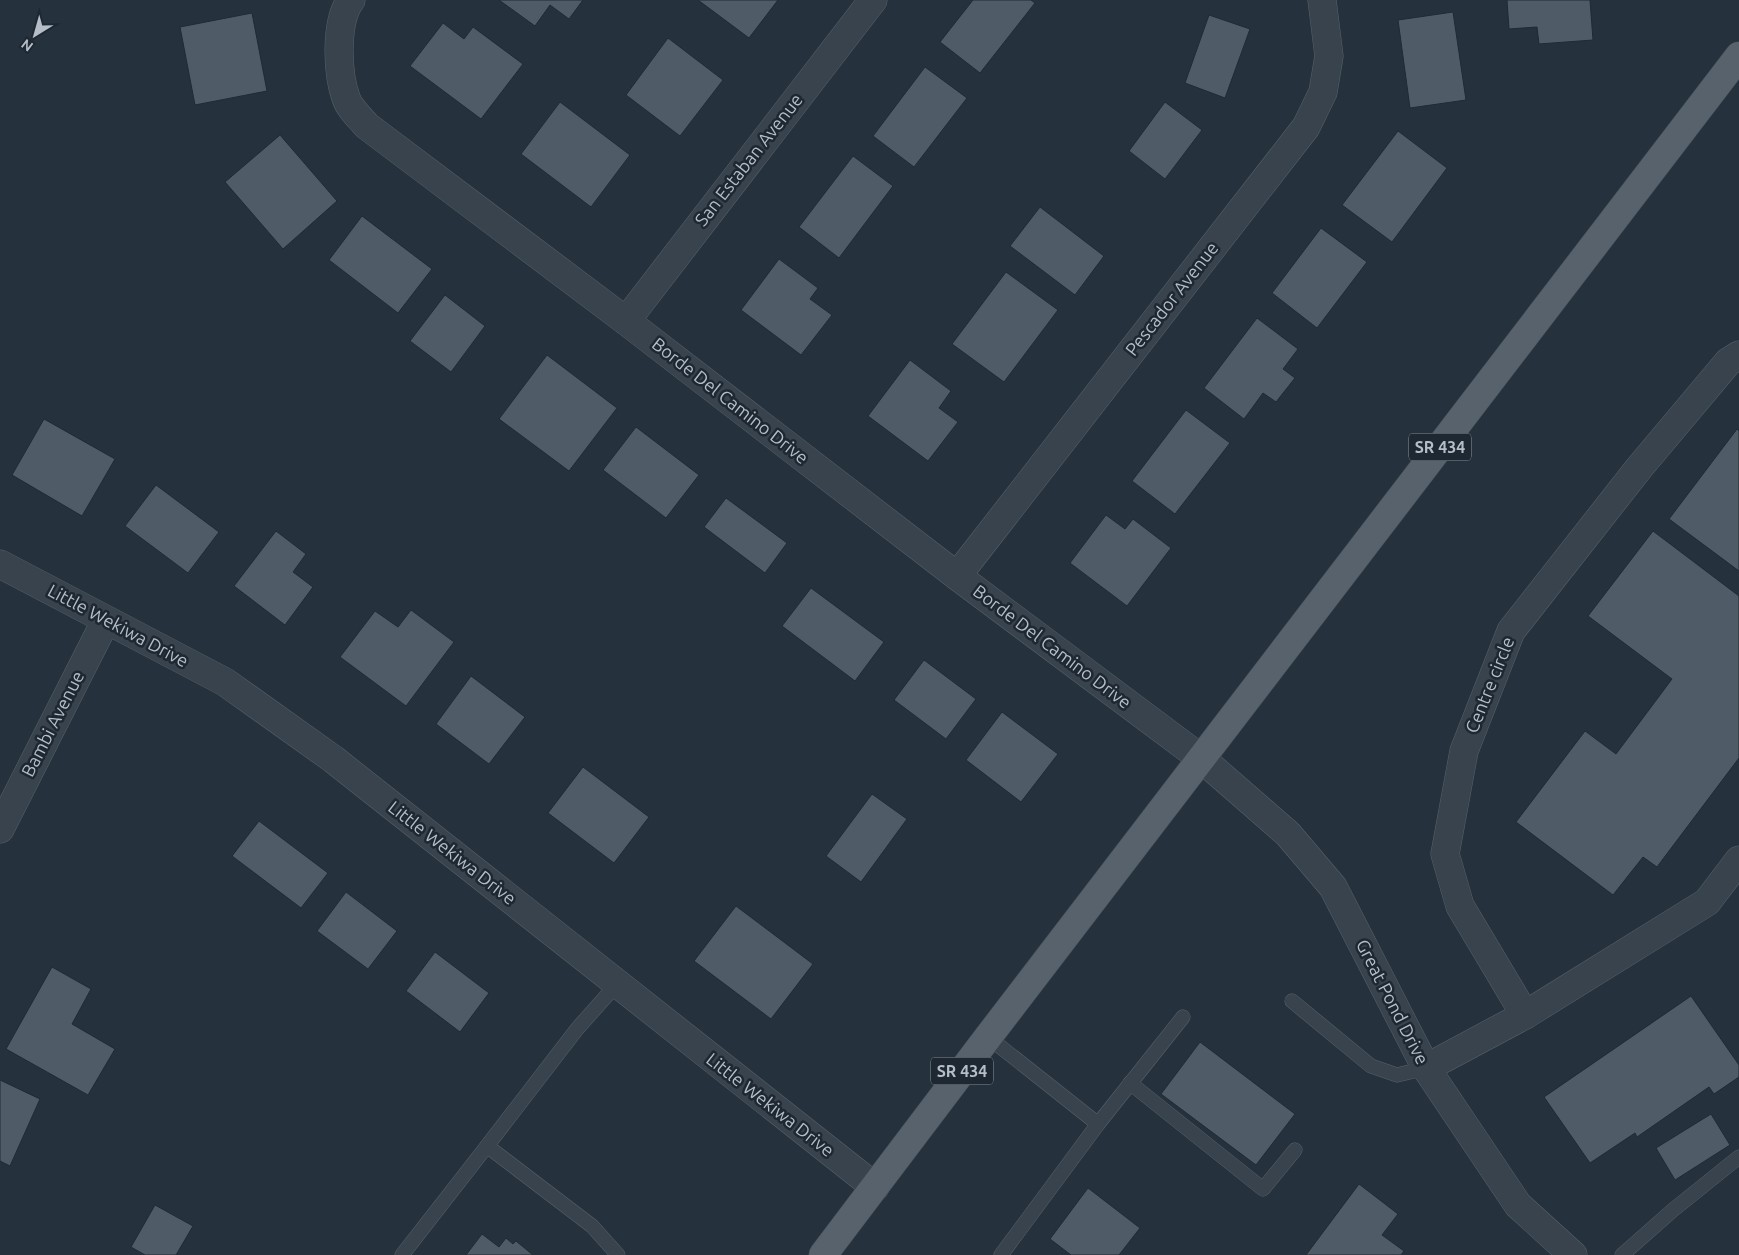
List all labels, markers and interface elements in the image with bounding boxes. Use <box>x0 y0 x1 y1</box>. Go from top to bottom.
north arrow <box>10 10 60 60</box>
text: N <box>18 36 36 55</box>
street label: San Estaban Avenue <box>690 89 806 229</box>
street label: Pescador Avenue <box>1121 238 1222 359</box>
street label: Borde Del Camino Drive <box>649 333 813 467</box>
road number: SR 434 <box>1409 434 1471 461</box>
street label: Little Wekiwa Drive <box>45 580 192 671</box>
street label: Borde Del Camino Drive <box>970 580 1136 712</box>
street label: Centre circle <box>1461 634 1517 736</box>
street label: Bambi Avenue <box>17 667 87 780</box>
street label: Little Wekiwa Drive <box>385 796 520 908</box>
street label: Great Pond Drive <box>1353 936 1433 1067</box>
street label: Little Wekiwa Drive <box>703 1048 838 1160</box>
road number: SR 434 <box>931 1058 993 1084</box>

